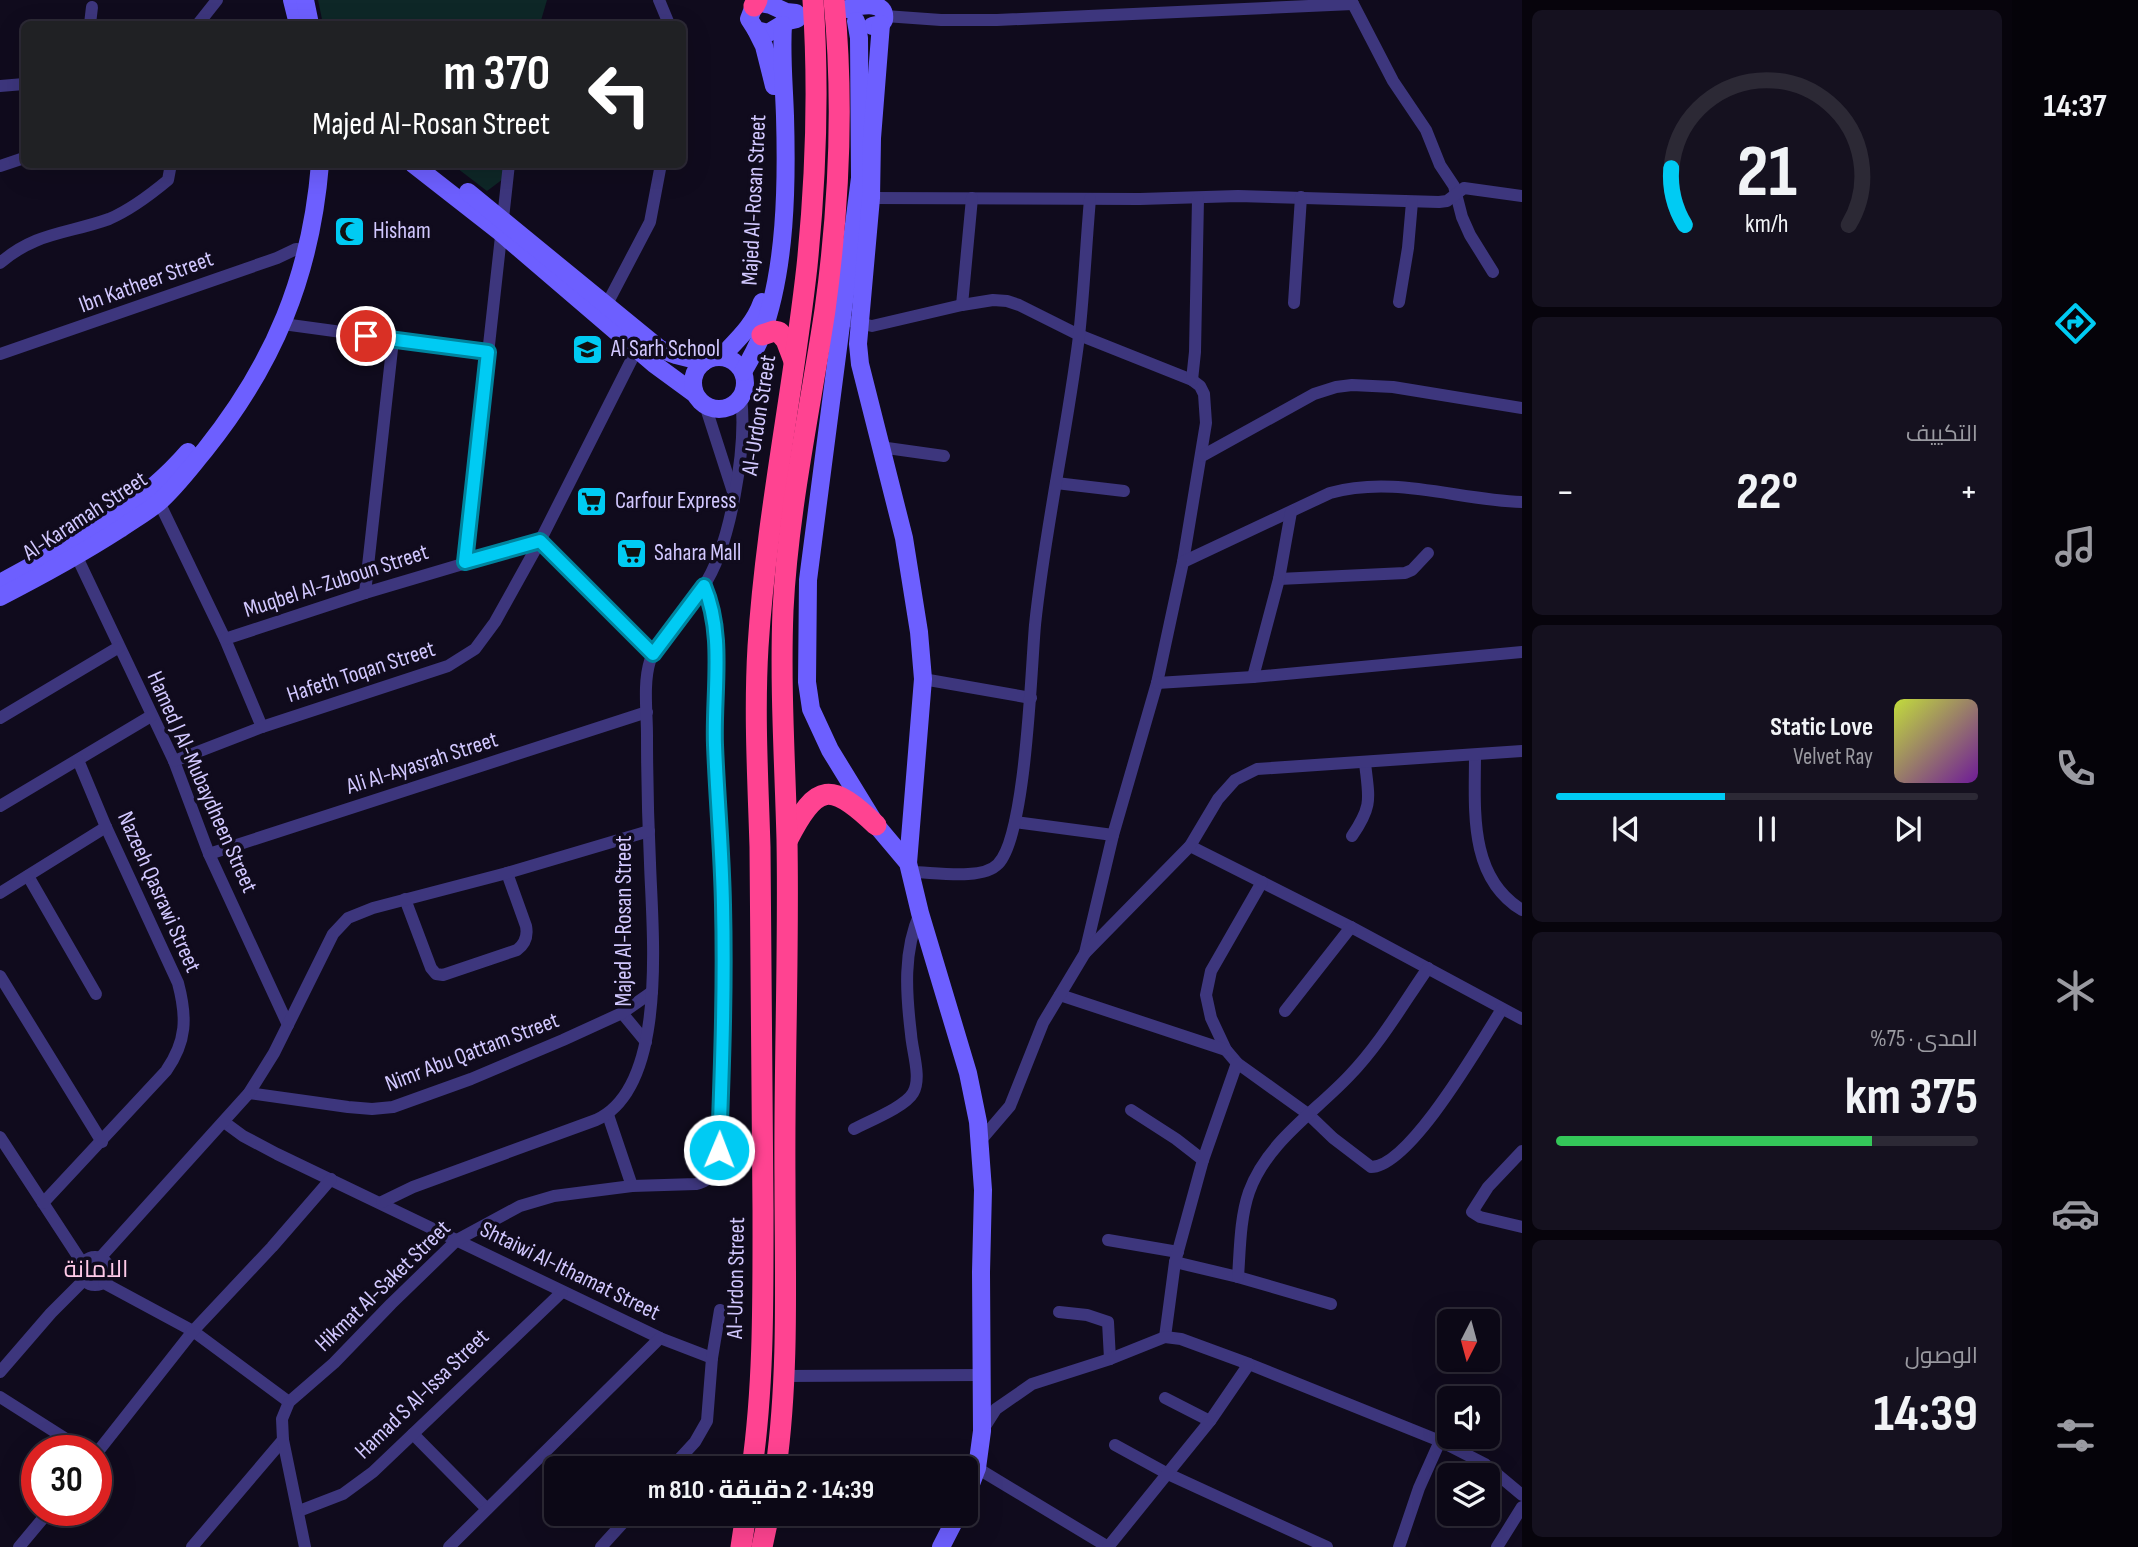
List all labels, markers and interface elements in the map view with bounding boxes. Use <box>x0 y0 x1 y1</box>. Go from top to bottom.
text: 370 m <box>443 45 550 104</box>
icon: left <box>574 49 665 140</box>
text: 14:37 <box>2043 87 2107 126</box>
text: Majed Al-Rosan Street <box>312 105 550 144</box>
street label: Majed Al-Rosan Street <box>736 114 772 286</box>
text: 21 <box>1737 129 1797 217</box>
text: km/h <box>1745 209 1789 240</box>
mosque icon: Hisham <box>333 214 367 248</box>
place label: Hisham <box>373 217 431 245</box>
street label: Ibn Katheer Street <box>75 245 217 319</box>
icon: directions <box>2051 299 2100 348</box>
pin <box>336 306 396 366</box>
icon: arrive <box>347 317 385 355</box>
school or university icon: Al Sarh School <box>571 332 605 366</box>
place label: Al Sarh School <box>610 335 720 363</box>
street label: Al-Urdon Street <box>735 353 782 478</box>
text: التكييف <box>1906 420 1978 448</box>
text: 22° <box>1736 461 1798 524</box>
street label: Al-Karamah Street <box>17 465 152 567</box>
text: − <box>1556 470 1575 515</box>
text: + <box>1959 470 1978 515</box>
supermarket icon: Carfour Express <box>575 484 609 518</box>
place label: Carfour Express <box>615 487 736 515</box>
icon: music <box>2051 522 2100 571</box>
supermarket icon: Sahara Mall <box>614 536 648 570</box>
street label: Muqbel Al-Zuboun Street <box>240 538 432 624</box>
place label: Sahara Mall <box>654 539 741 567</box>
street label: Hafeth Toqan Street <box>283 635 439 709</box>
street label: Hamed J Al-Mubaydheen Street <box>141 667 263 897</box>
text: Static Love <box>1770 712 1873 743</box>
street label: Ali Al-Ayasrah Street <box>342 725 501 801</box>
text: Velvet Ray <box>1793 743 1873 771</box>
icon: phone <box>2051 744 2100 793</box>
street label: Nazeeh Qasrawi Street <box>111 807 207 977</box>
icon: previous <box>1607 810 1645 848</box>
icon: pause <box>1748 810 1786 848</box>
icon: next <box>1889 810 1927 848</box>
street label: Majed Al-Rosan Street <box>610 836 638 1006</box>
icon: climate <box>2051 966 2100 1015</box>
street label: Nimr Abu Qattam Street <box>381 1006 563 1098</box>
text: المدى · 75% <box>1870 1025 1978 1053</box>
text: 375 km <box>1845 1066 1978 1129</box>
position arrow <box>682 1113 756 1187</box>
icon: car <box>2051 1189 2100 1238</box>
street label: Hikmat Al-Saket Street <box>310 1214 456 1358</box>
street label: Shtaiwi Al-Ithamat Street <box>475 1215 665 1327</box>
street label: Al-Urdon Street <box>721 1217 751 1340</box>
district label: الامانة <box>64 1255 128 1284</box>
north arrow <box>1437 1309 1500 1372</box>
map controls <box>1437 1309 1500 1526</box>
street label: Hamad S Al-Issa Street <box>349 1323 495 1465</box>
text: الوصول <box>1905 1342 1978 1370</box>
text: 14:39 <box>1873 1383 1978 1446</box>
button: sound <box>1437 1386 1500 1449</box>
icon: filters <box>2051 1411 2100 1460</box>
speed limit sign: 30 <box>21 1435 112 1526</box>
button: layers <box>1437 1463 1500 1526</box>
text: 14:39 · 2 دقيقة · 810 m <box>648 1475 874 1506</box>

